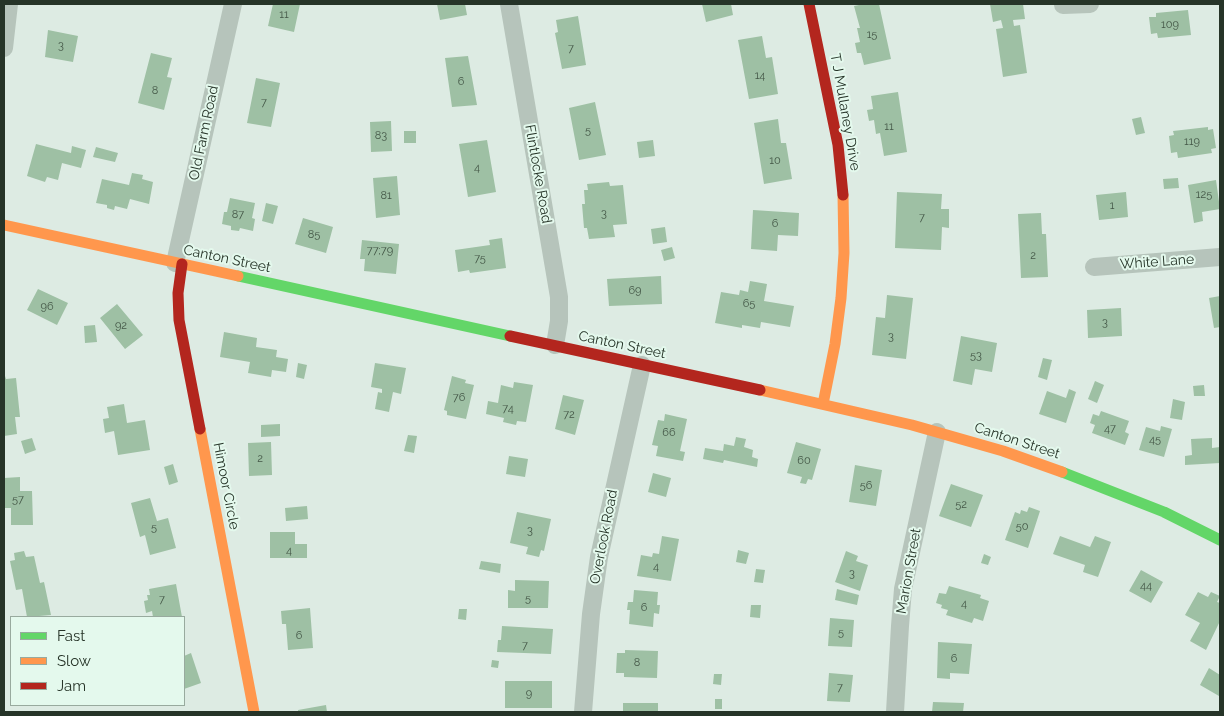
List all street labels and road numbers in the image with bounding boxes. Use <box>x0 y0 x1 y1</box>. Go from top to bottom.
street label: T J Mullaney Drive <box>826 52 864 172</box>
street label: Old Farm Road <box>186 84 222 182</box>
street label: Flintlocke Road <box>521 123 555 225</box>
street label: Canton Street <box>182 242 272 276</box>
street label: White Lane <box>1119 251 1195 273</box>
street label: Canton Street <box>577 328 667 362</box>
street label: Canton Street <box>972 419 1062 463</box>
street label: Himoor Circle <box>209 441 243 531</box>
street label: Overlook Road <box>587 488 621 586</box>
street label: Marion Street <box>893 527 925 615</box>

